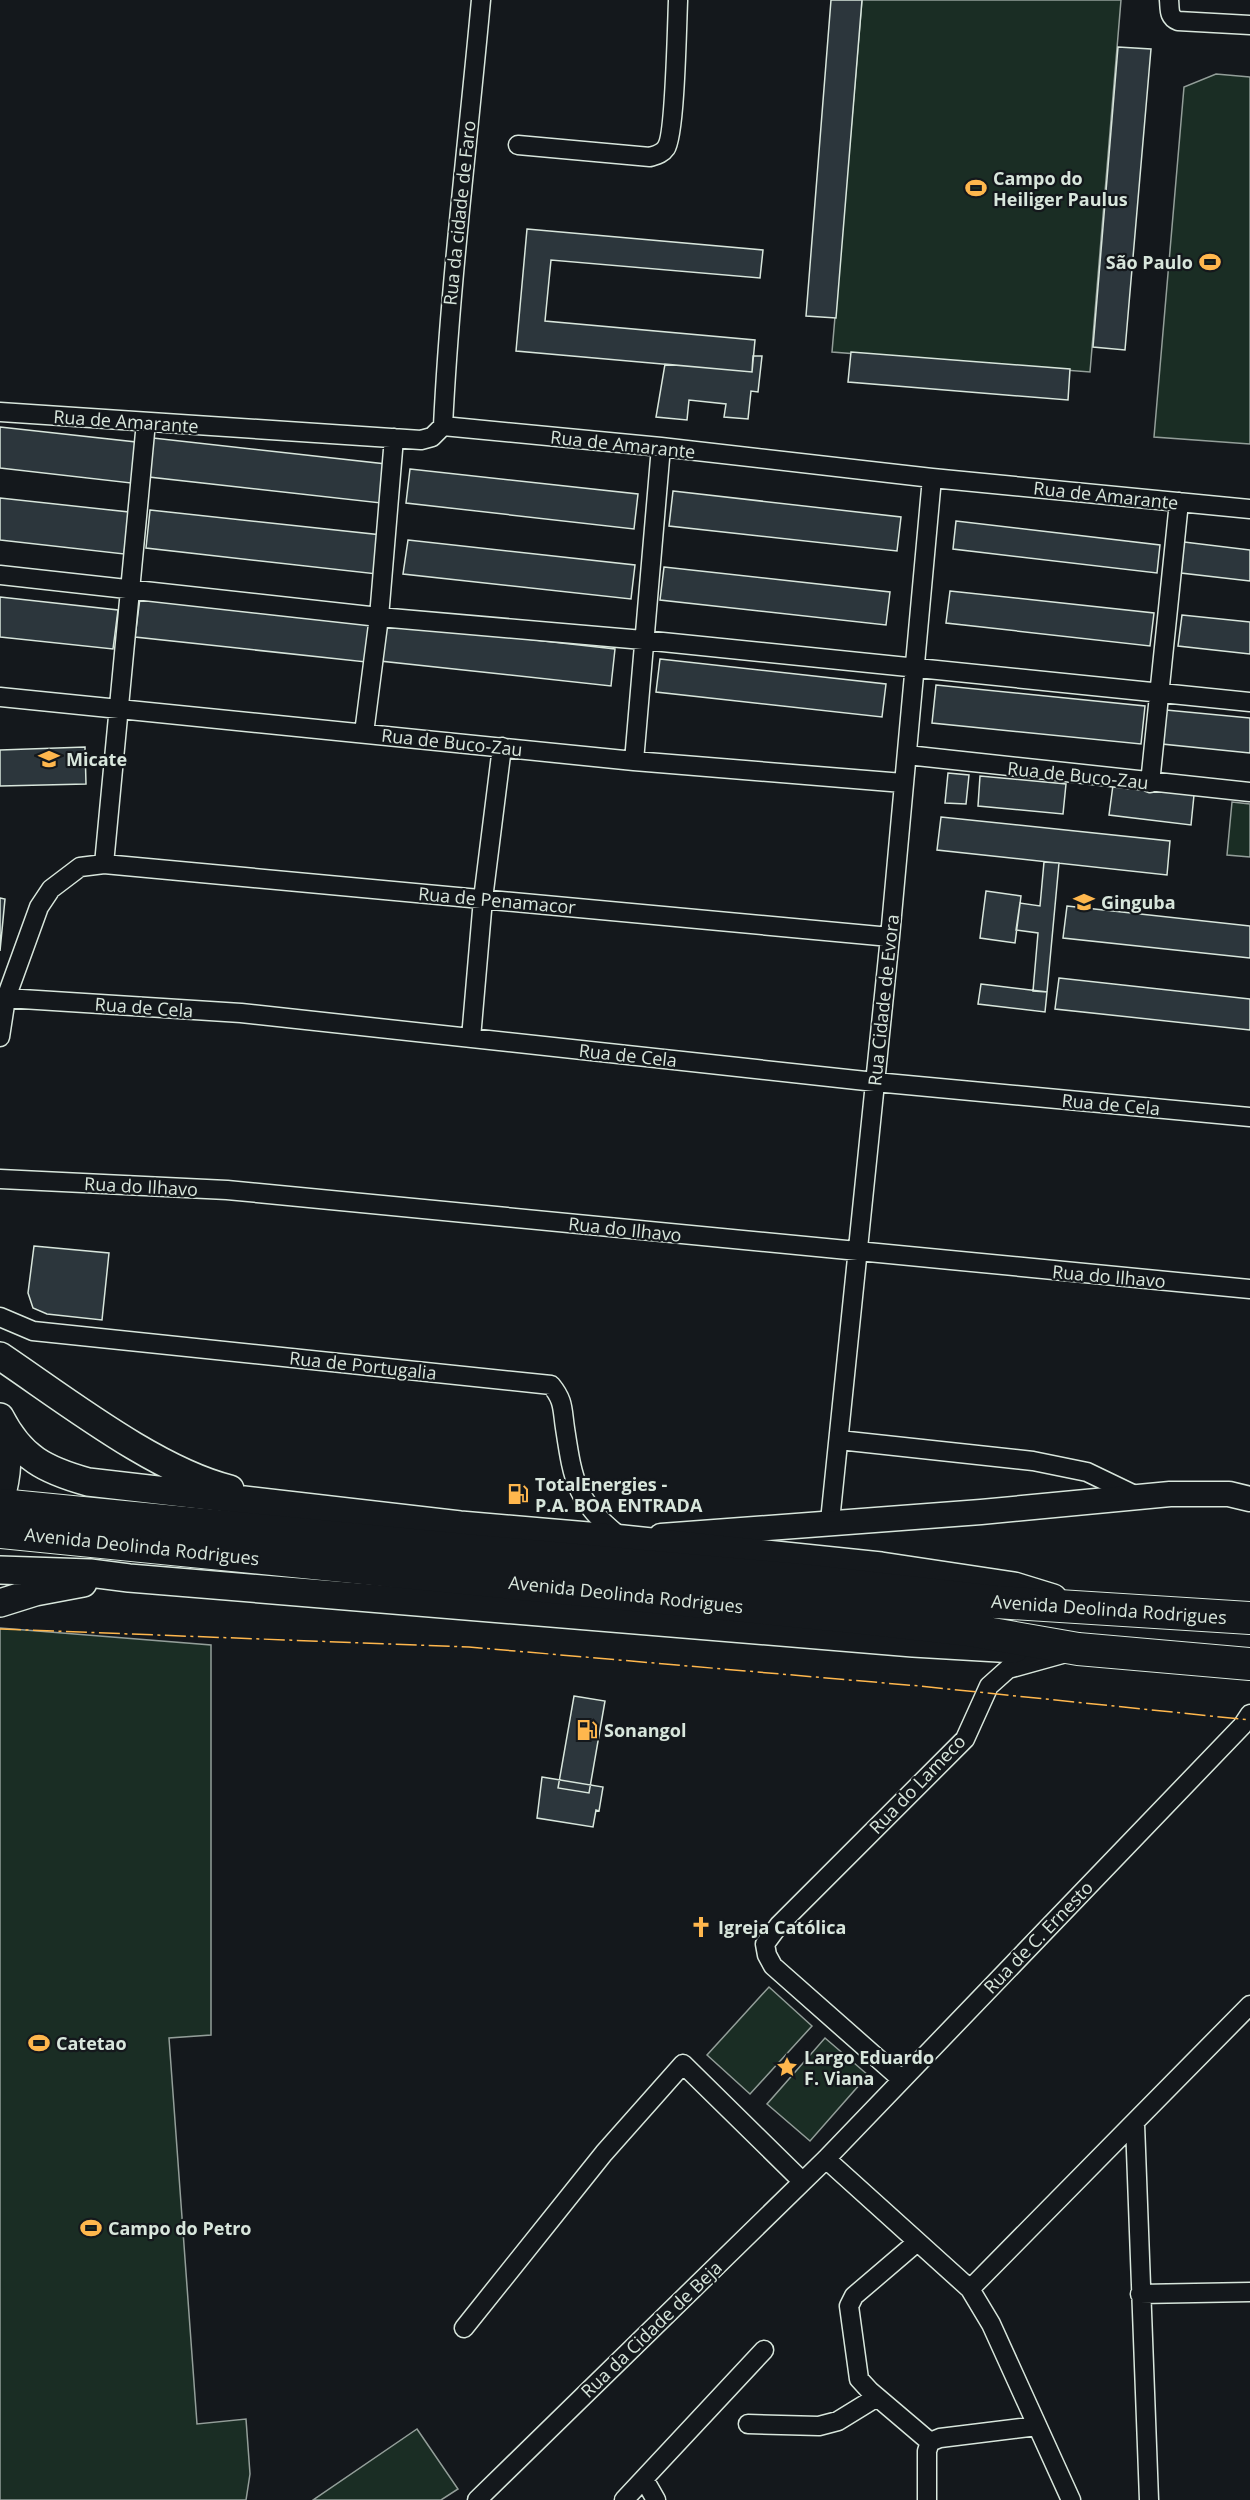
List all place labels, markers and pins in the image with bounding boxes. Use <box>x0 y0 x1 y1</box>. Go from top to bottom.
place label: Campo do Heiliger Paulus <box>993 166 1128 211</box>
sports icon: Campo do Heiliger Paulus <box>964 176 988 200</box>
place label: São Paulo <box>1106 250 1193 274</box>
sports icon: São Paulo <box>1198 250 1222 274</box>
school or university icon: Micate <box>37 747 61 771</box>
place label: Micate <box>66 747 127 771</box>
school or university icon: Ginguba <box>1072 890 1096 914</box>
place label: Ginguba <box>1101 890 1176 914</box>
place label: TotalEnergies - P.A. BOA ENTRADA <box>535 1472 703 1517</box>
fuel station icon: TotalEnergies - P.A. BOA ENTRADA <box>506 1482 530 1506</box>
fuel station icon: Sonangol <box>575 1718 599 1742</box>
place label: Sonangol <box>604 1718 686 1742</box>
church icon: Igreja Católica <box>689 1915 713 1939</box>
place label: Igreja Católica <box>718 1915 846 1939</box>
sports icon: Catetao <box>27 2031 51 2055</box>
place label: Catetao <box>56 2031 127 2055</box>
place label: Largo Eduardo F. Viana <box>804 2045 934 2090</box>
place icon: Largo Eduardo F. Viana <box>775 2055 799 2079</box>
sports icon: Campo do Petro <box>79 2216 103 2240</box>
place label: Campo do Petro <box>108 2216 252 2240</box>

